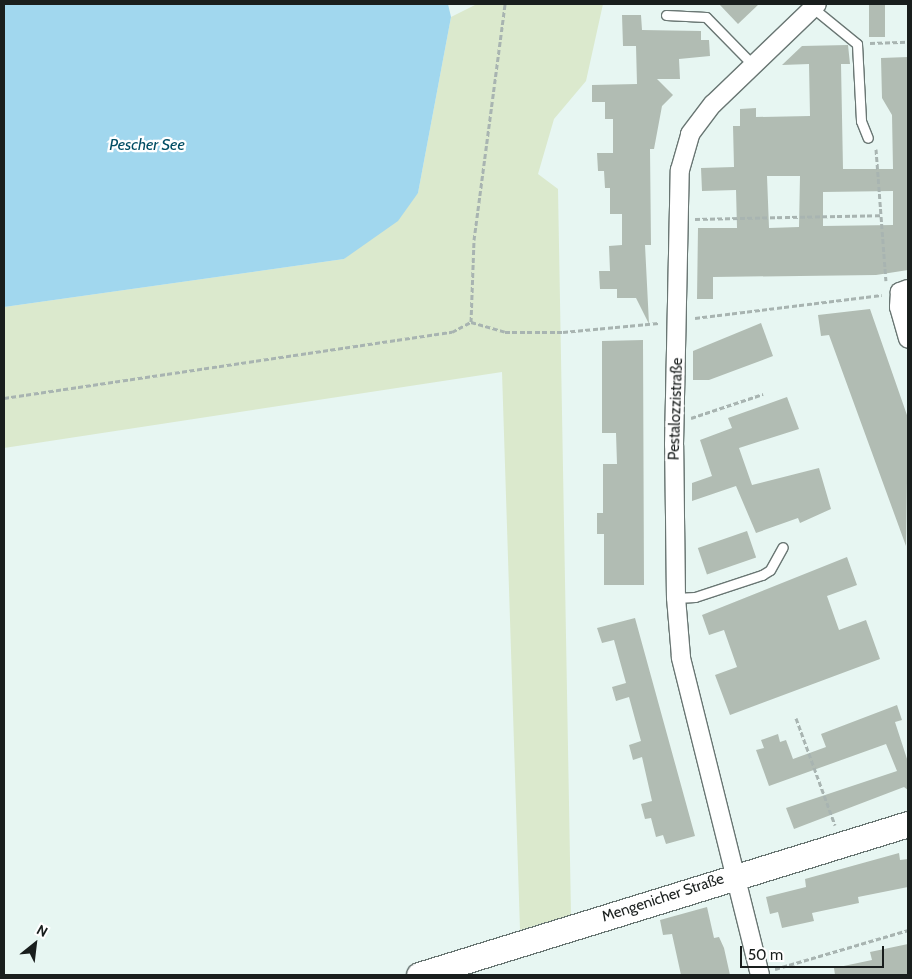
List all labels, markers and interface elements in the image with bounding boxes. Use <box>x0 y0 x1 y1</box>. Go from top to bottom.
water label: Pescher See <box>109 135 185 155</box>
street label: Pestalozzistraße <box>665 357 687 461</box>
street label: Mengenicher Straße <box>600 870 726 926</box>
north arrow <box>10 919 60 969</box>
text: N <box>34 921 51 941</box>
scale bar <box>742 936 886 968</box>
text: 50 m <box>748 946 783 964</box>

